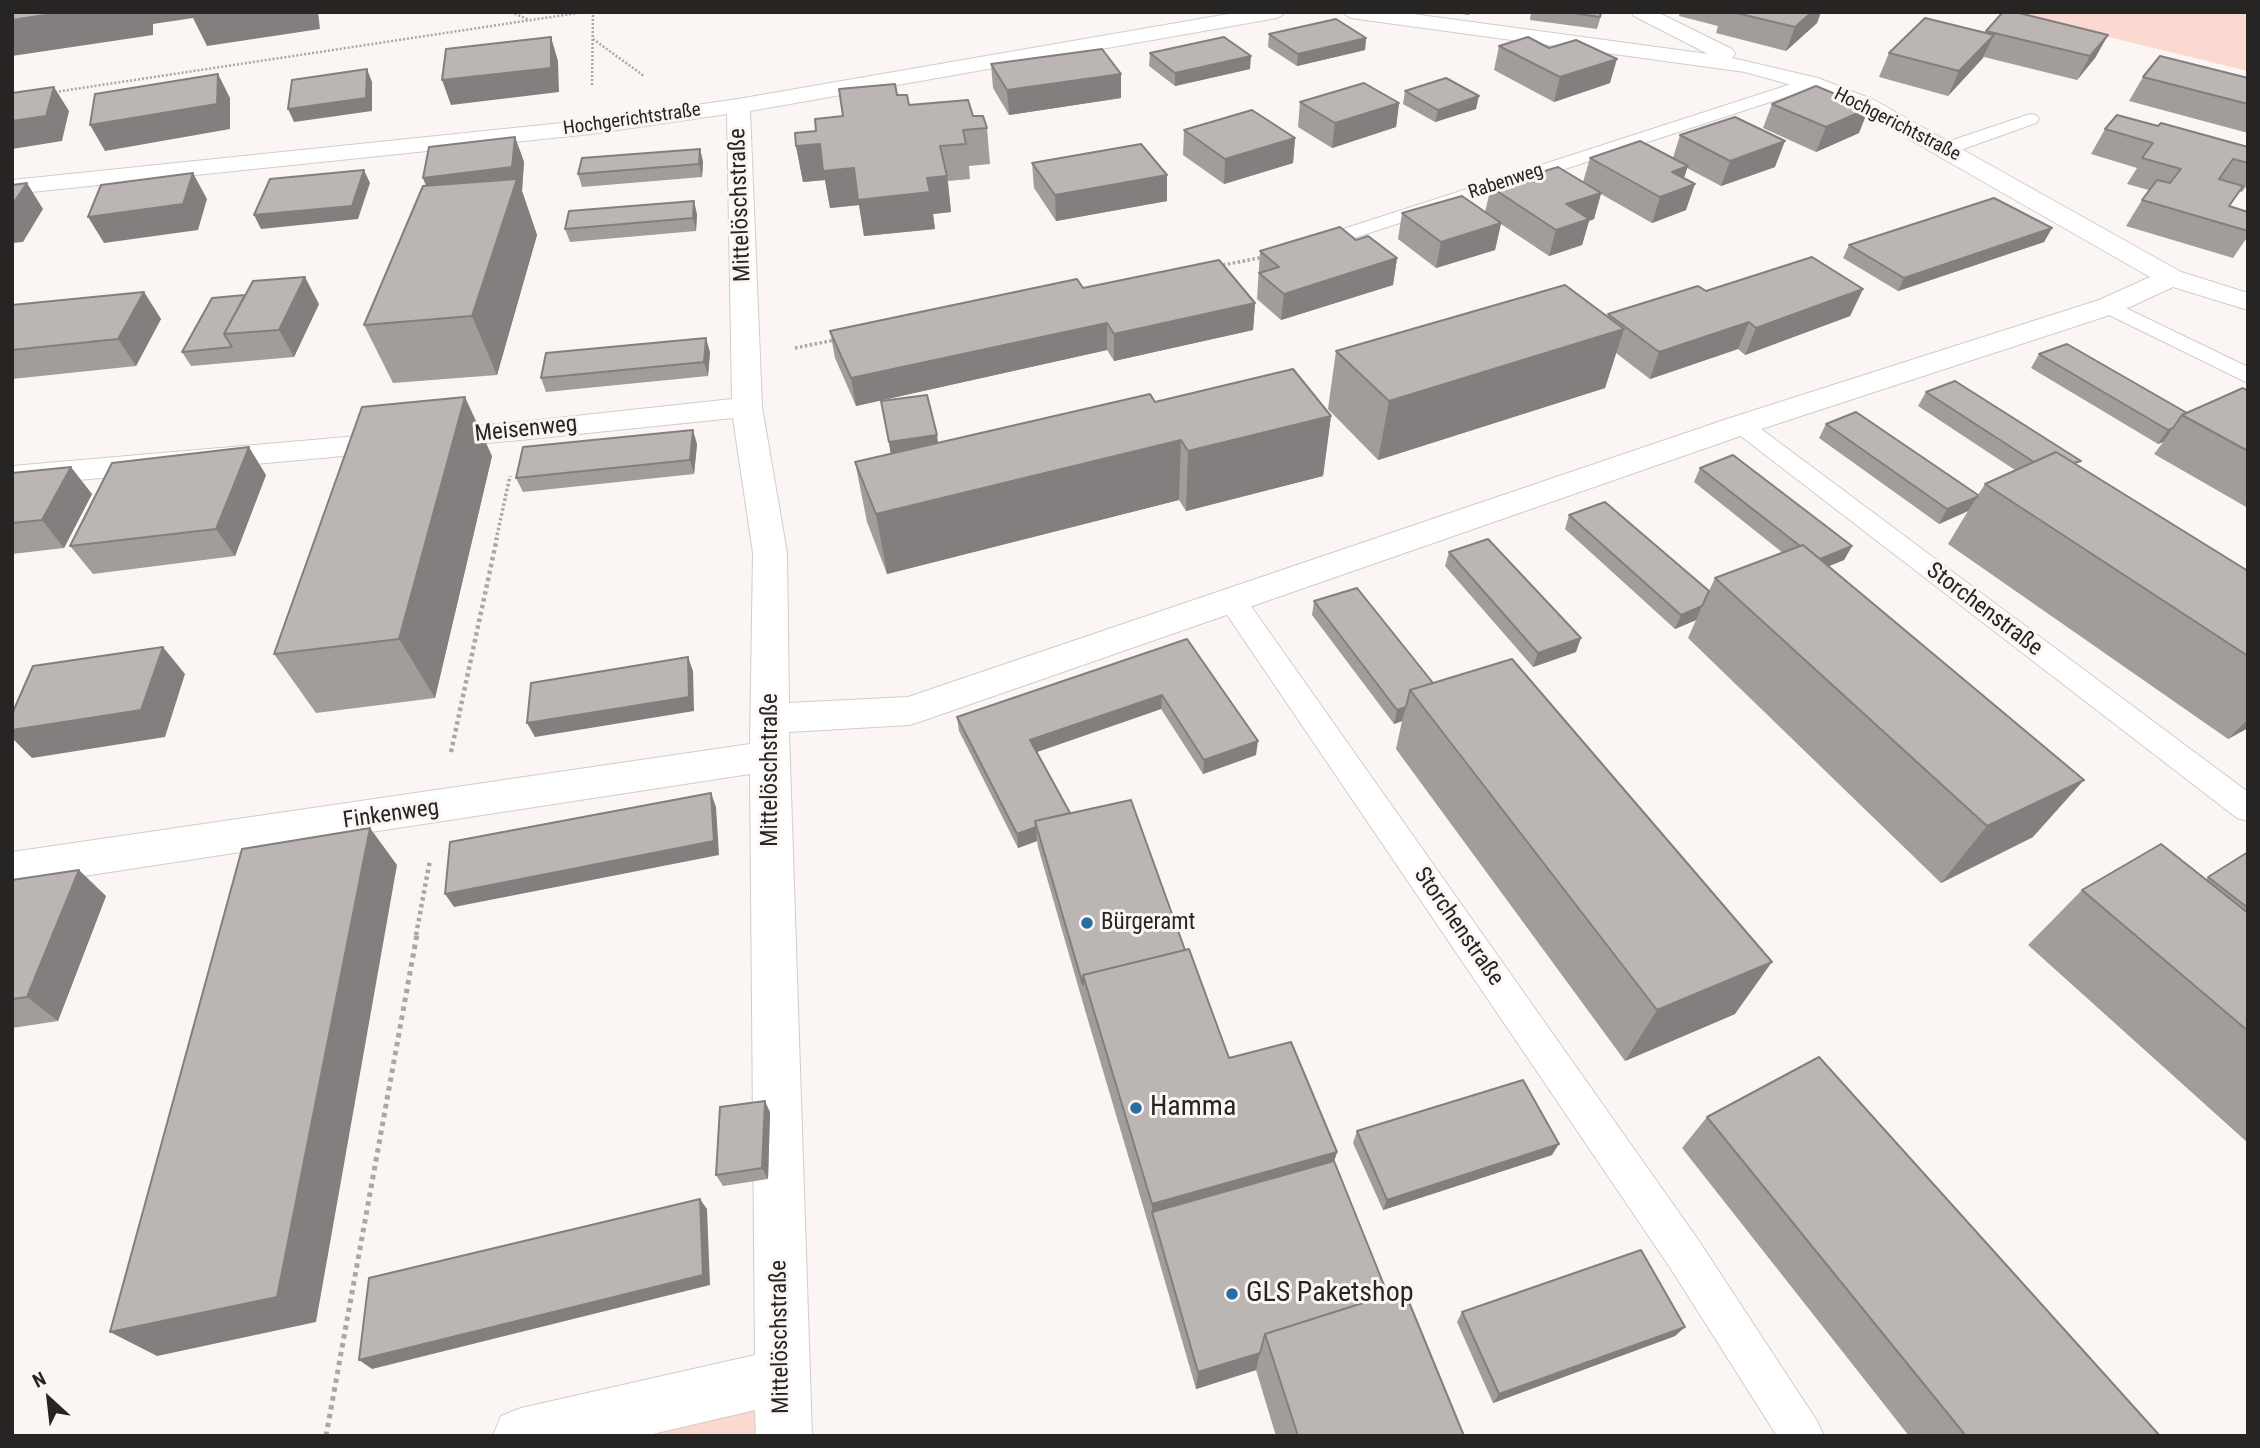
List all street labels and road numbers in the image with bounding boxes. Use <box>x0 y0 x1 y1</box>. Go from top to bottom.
street label: Hochgerichtstraße <box>1830 83 1964 167</box>
street label: Hochgerichtstraße <box>562 99 702 141</box>
street label: Mittelöschstraße <box>725 128 757 282</box>
street label: Rabenweg <box>1466 159 1546 205</box>
street label: Meisenweg <box>473 411 579 449</box>
street label: Storchenstraße <box>1921 557 2047 663</box>
street label: Mittelöschstraße <box>757 693 785 847</box>
street label: Finkenweg <box>341 795 441 835</box>
street label: Storchenstraße <box>1407 862 1509 992</box>
street label: Mittelöschstraße <box>766 1260 796 1414</box>

